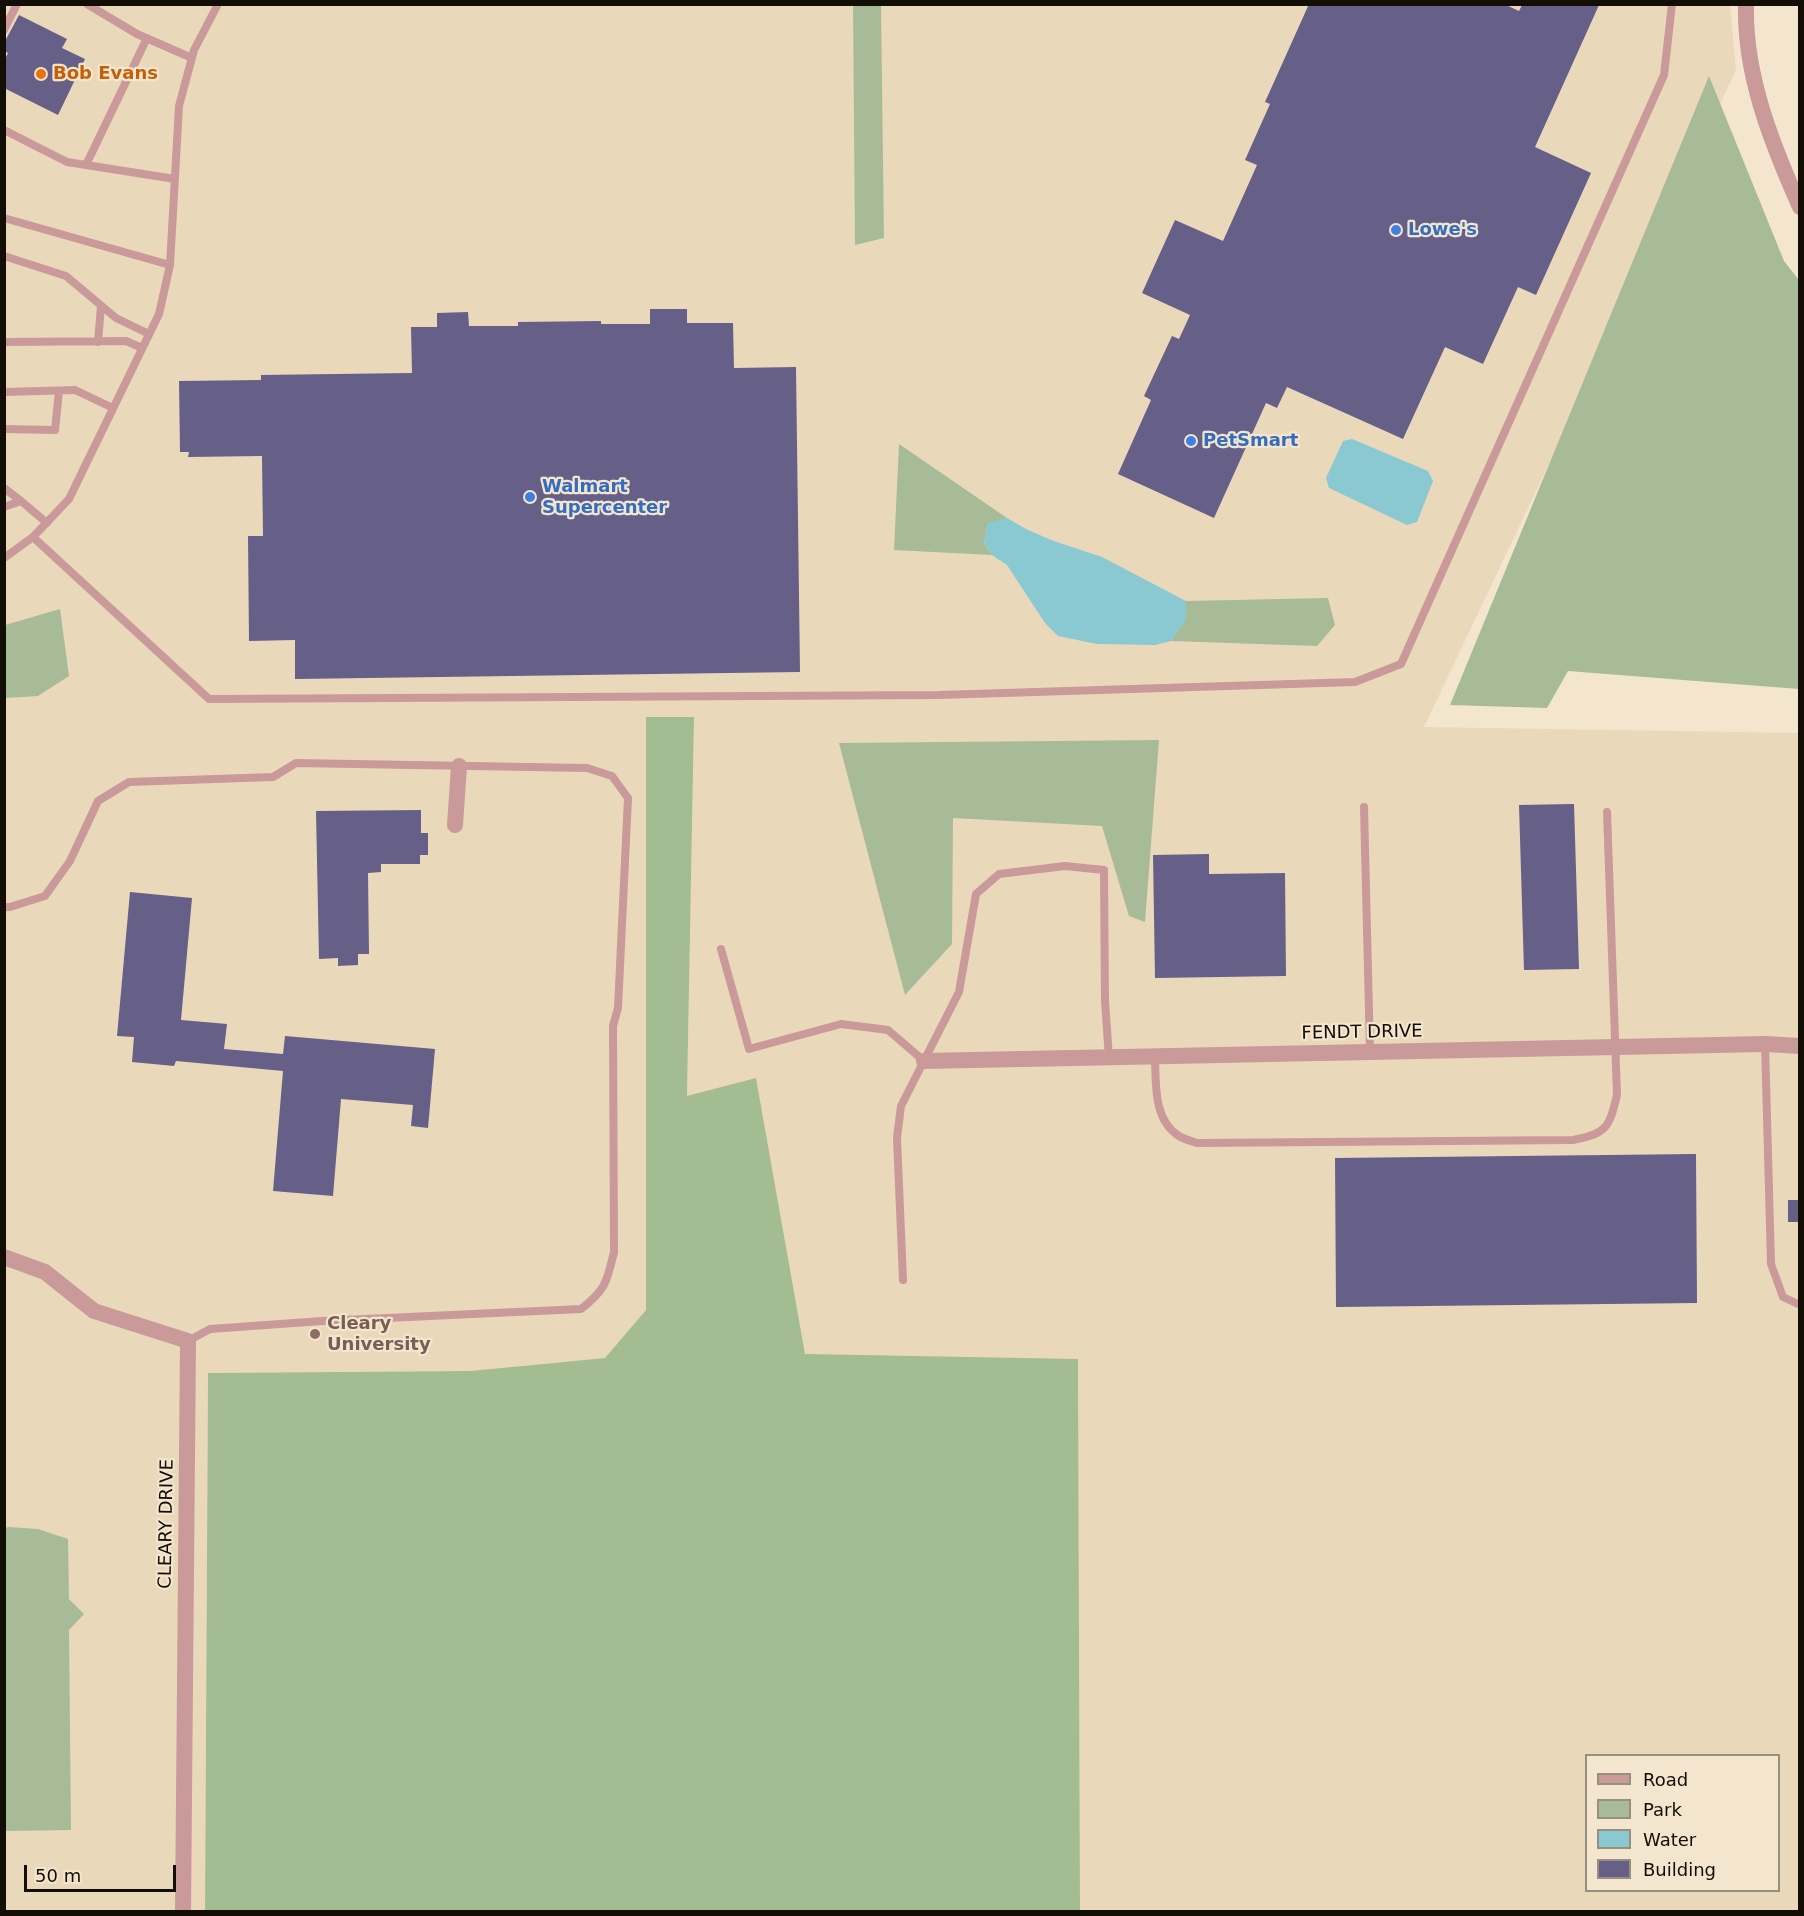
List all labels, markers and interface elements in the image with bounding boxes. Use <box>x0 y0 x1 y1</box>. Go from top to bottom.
place label: Bob Evans <box>53 63 158 85</box>
marker: Bob Evans <box>34 67 48 81</box>
place label: Lowe's <box>1408 219 1477 241</box>
marker: Lowe's <box>1389 223 1403 237</box>
place label: PetSmart <box>1203 430 1298 452</box>
marker: PetSmart <box>1184 434 1198 448</box>
place label: Walmart Supercenter <box>542 476 667 518</box>
marker: Walmart Supercenter <box>523 490 537 504</box>
street label: FENDT DRIVE <box>1301 1021 1423 1045</box>
place label: Cleary University <box>327 1313 431 1356</box>
marker: Cleary University <box>308 1327 322 1341</box>
street label: CLEARY DRIVE <box>155 1459 179 1589</box>
legend <box>1585 1754 1780 1892</box>
text: Road <box>1643 1769 1688 1790</box>
text: Park <box>1643 1799 1682 1820</box>
text: Water <box>1643 1829 1696 1850</box>
scale bar <box>27 1853 178 1891</box>
text: Building <box>1643 1859 1716 1880</box>
text: 50 m <box>35 1865 81 1886</box>

